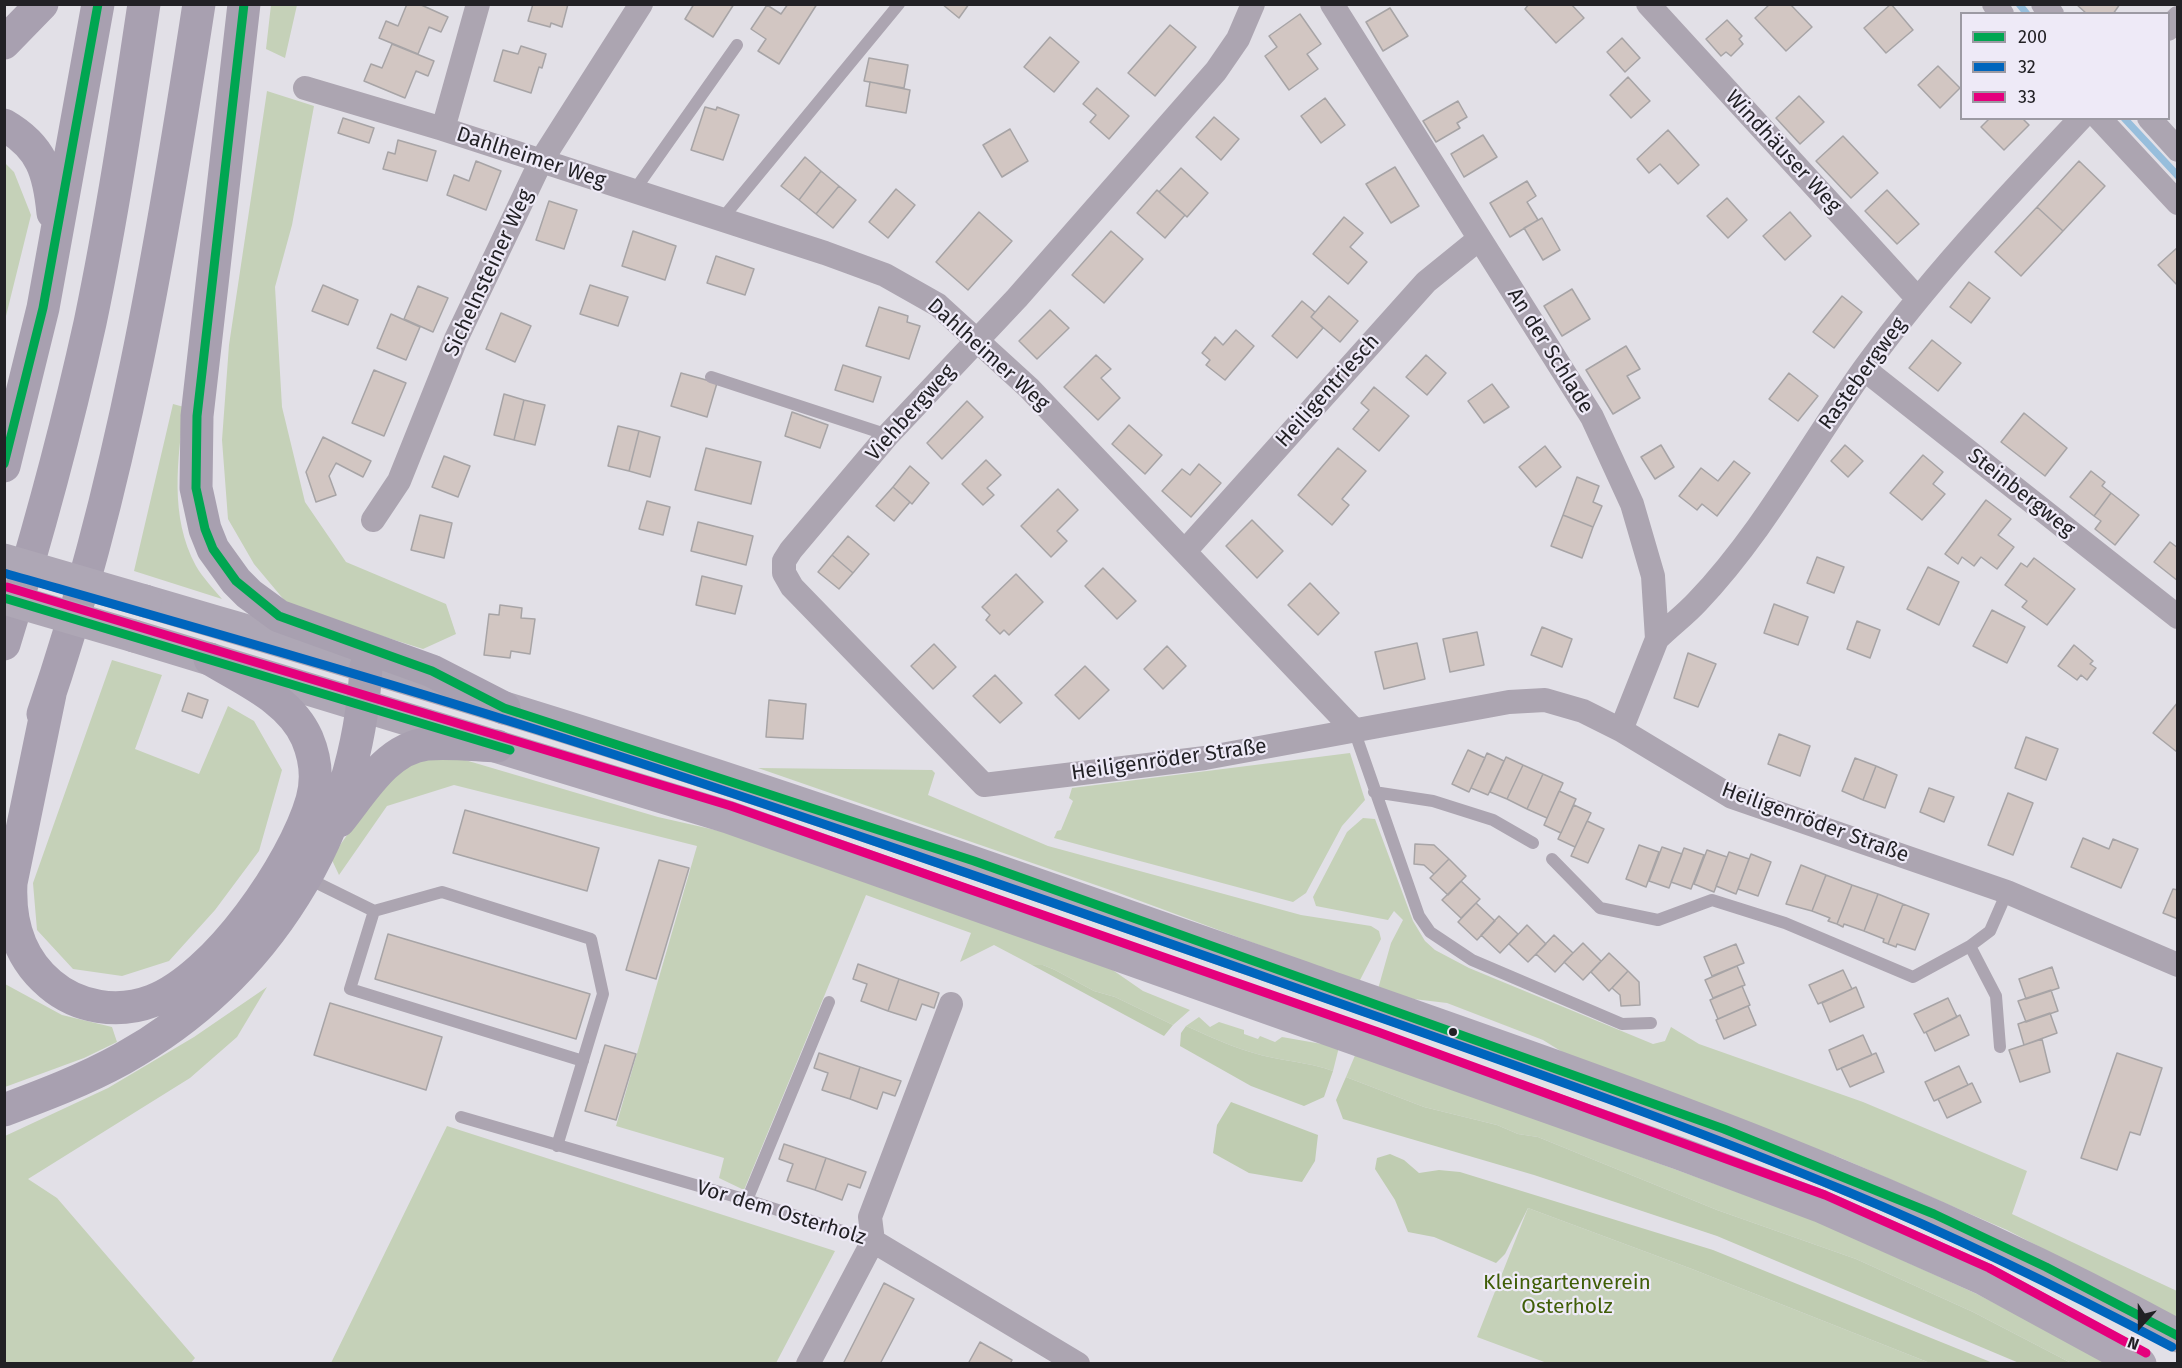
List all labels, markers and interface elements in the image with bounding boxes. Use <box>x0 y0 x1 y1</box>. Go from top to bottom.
legend <box>1960 12 2170 120</box>
text: 200 <box>2018 26 2047 48</box>
text: 32 <box>2018 56 2036 78</box>
street label: Windhäuser Weg <box>1720 85 1846 219</box>
text: 33 <box>2018 86 2036 108</box>
street label: Dahlheimer Weg <box>453 122 609 194</box>
street label: Sichelnsteiner Weg <box>439 186 539 360</box>
street label: An der Schlade <box>1501 284 1599 418</box>
street label: Dahlheimer Weg <box>922 294 1054 416</box>
street label: Rastebergweg <box>1814 313 1912 435</box>
street label: Heiligentriesch <box>1271 329 1385 453</box>
street label: Viehbergweg <box>861 359 961 467</box>
street label: Steinbergweg <box>1963 444 2079 542</box>
street label: Heiligenröder Straße <box>1070 734 1268 786</box>
street label: Heiligenröder Straße <box>1718 777 1912 869</box>
unlabelled marker <box>1447 1026 1459 1038</box>
street label: Vor dem Osterholz <box>693 1175 869 1251</box>
park label: Kleingartenverein Osterholz <box>1483 1270 1651 1320</box>
north arrow <box>2110 1296 2170 1356</box>
text: N <box>2125 1333 2142 1354</box>

